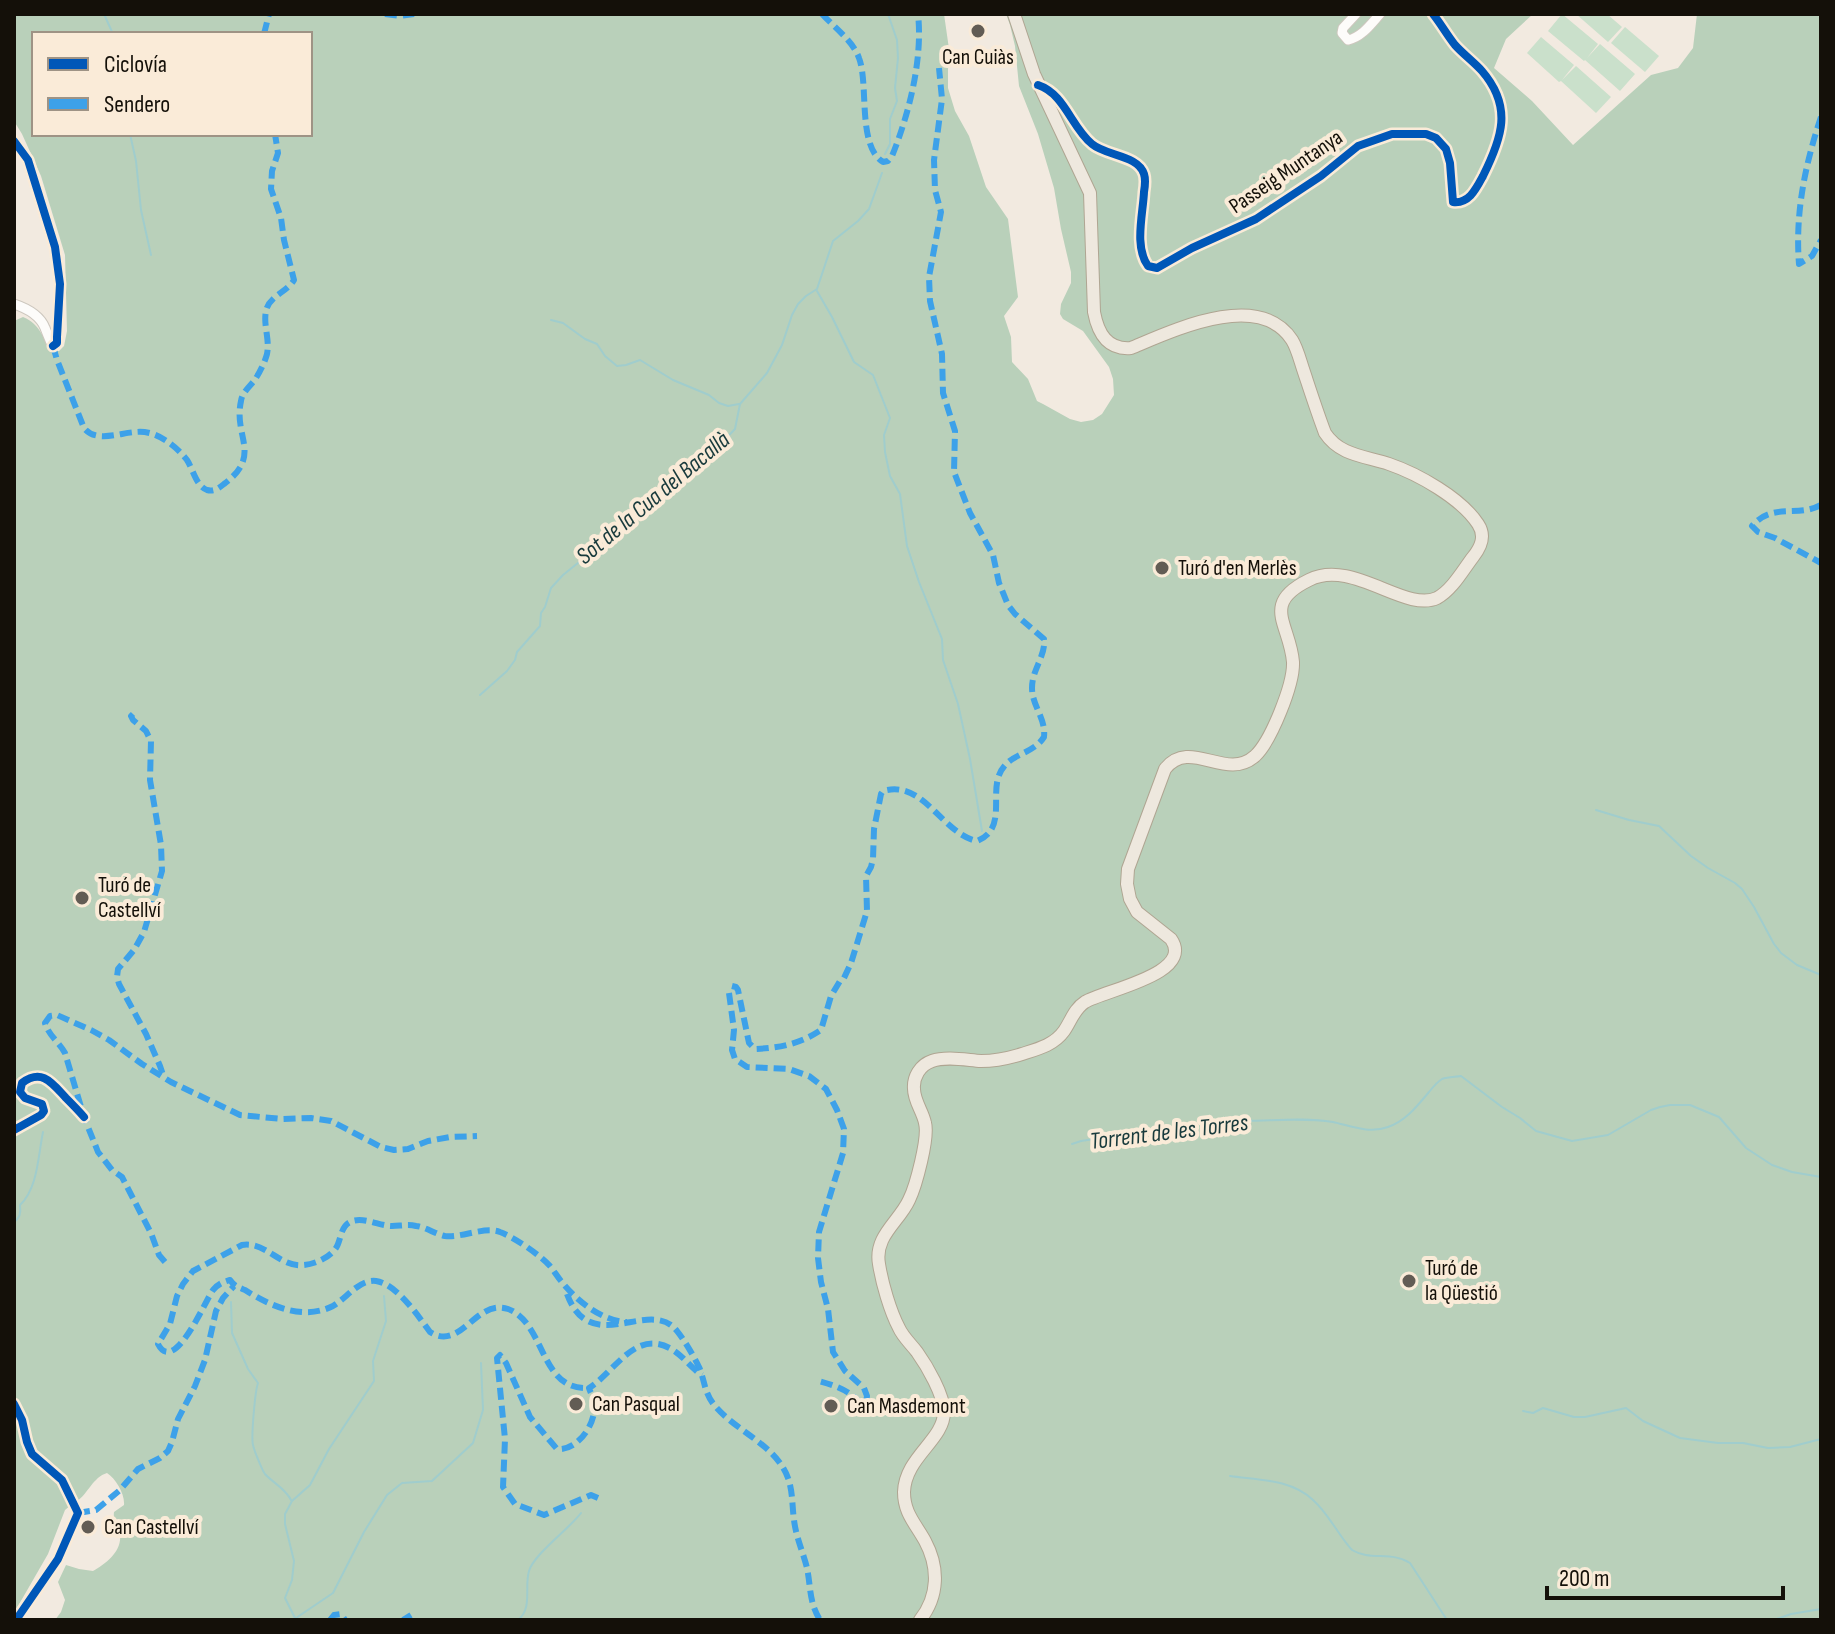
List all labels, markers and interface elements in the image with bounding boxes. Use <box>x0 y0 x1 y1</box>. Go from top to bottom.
marker: Can Cuiàs <box>969 22 987 40</box>
legend <box>32 32 312 136</box>
place label: Can Cuiàs <box>942 44 1014 71</box>
text: Ciclovía <box>104 50 167 79</box>
text: Sendero <box>104 90 170 119</box>
street label: Passeig Muntanya <box>1224 124 1348 220</box>
water label: Sot de la Cua del Bacallà <box>570 425 736 571</box>
place label: Turó d'en Merlès <box>1178 555 1297 582</box>
marker: Turó d'en Merlès <box>1153 559 1171 577</box>
place label: Turó de Castellví <box>98 872 162 924</box>
marker: Turó de Castellví <box>73 889 91 907</box>
water label: Torrent de les Torres <box>1088 1108 1250 1156</box>
place label: Turó de la Qüestió <box>1425 1255 1498 1307</box>
marker: Turó de la Qüestió <box>1400 1272 1418 1290</box>
place label: Can Pasqual <box>592 1391 680 1418</box>
place label: Can Masdemont <box>847 1393 966 1420</box>
marker: Can Pasqual <box>567 1395 585 1413</box>
marker: Can Masdemont <box>822 1397 840 1415</box>
place label: Can Castellví <box>104 1514 199 1541</box>
marker: Can Castellví <box>79 1518 97 1536</box>
scale bar <box>1547 1550 1783 1600</box>
text: 200 m <box>1559 1564 1610 1593</box>

